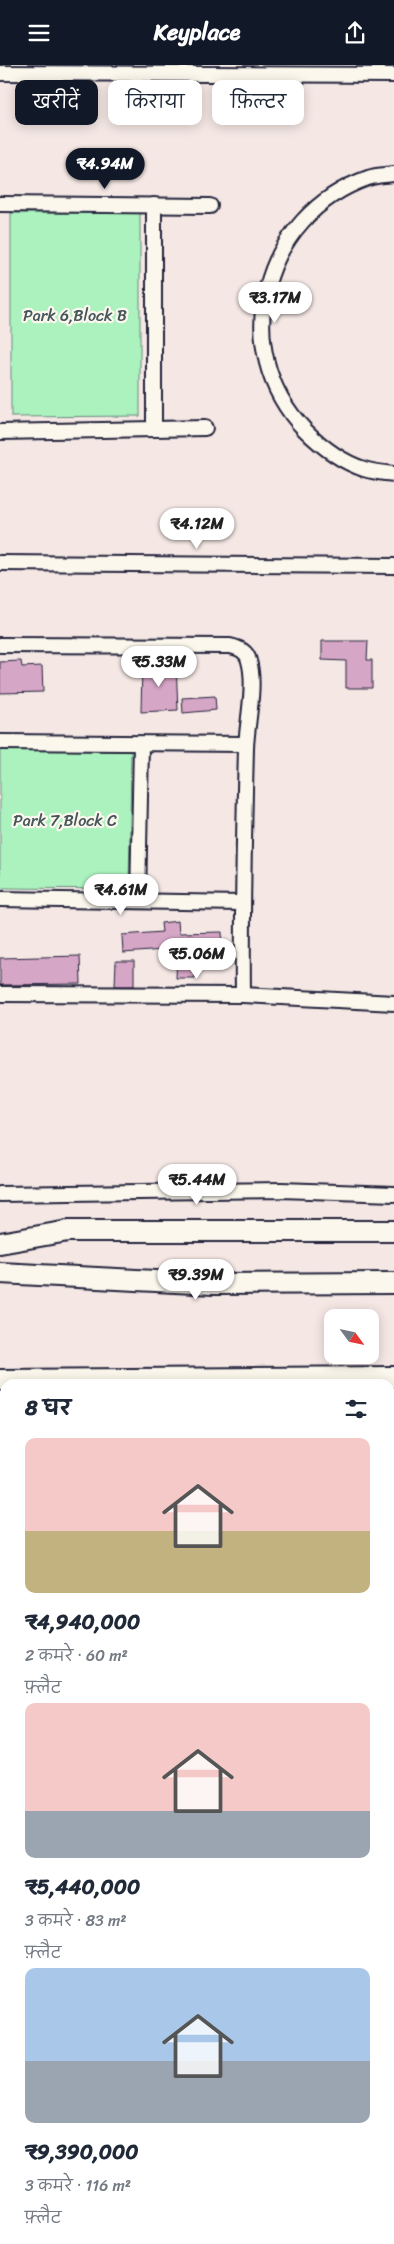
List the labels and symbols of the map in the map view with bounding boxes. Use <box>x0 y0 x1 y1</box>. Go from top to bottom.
pin: ₹4.94M <box>64 147 146 190</box>
pin: ₹3.17M <box>234 281 316 324</box>
park label: Park 6,Block B <box>23 301 127 330</box>
pin: ₹4.12M <box>156 507 238 550</box>
pin: ₹5.33M <box>118 645 200 688</box>
park label: Park 7,Block C <box>13 806 117 835</box>
pin: ₹4.61M <box>80 873 162 916</box>
pin: ₹5.06M <box>156 937 238 980</box>
pin: ₹5.44M <box>156 1163 238 1206</box>
pin: ₹9.39M <box>155 1259 237 1301</box>
north arrow <box>324 1309 379 1364</box>

